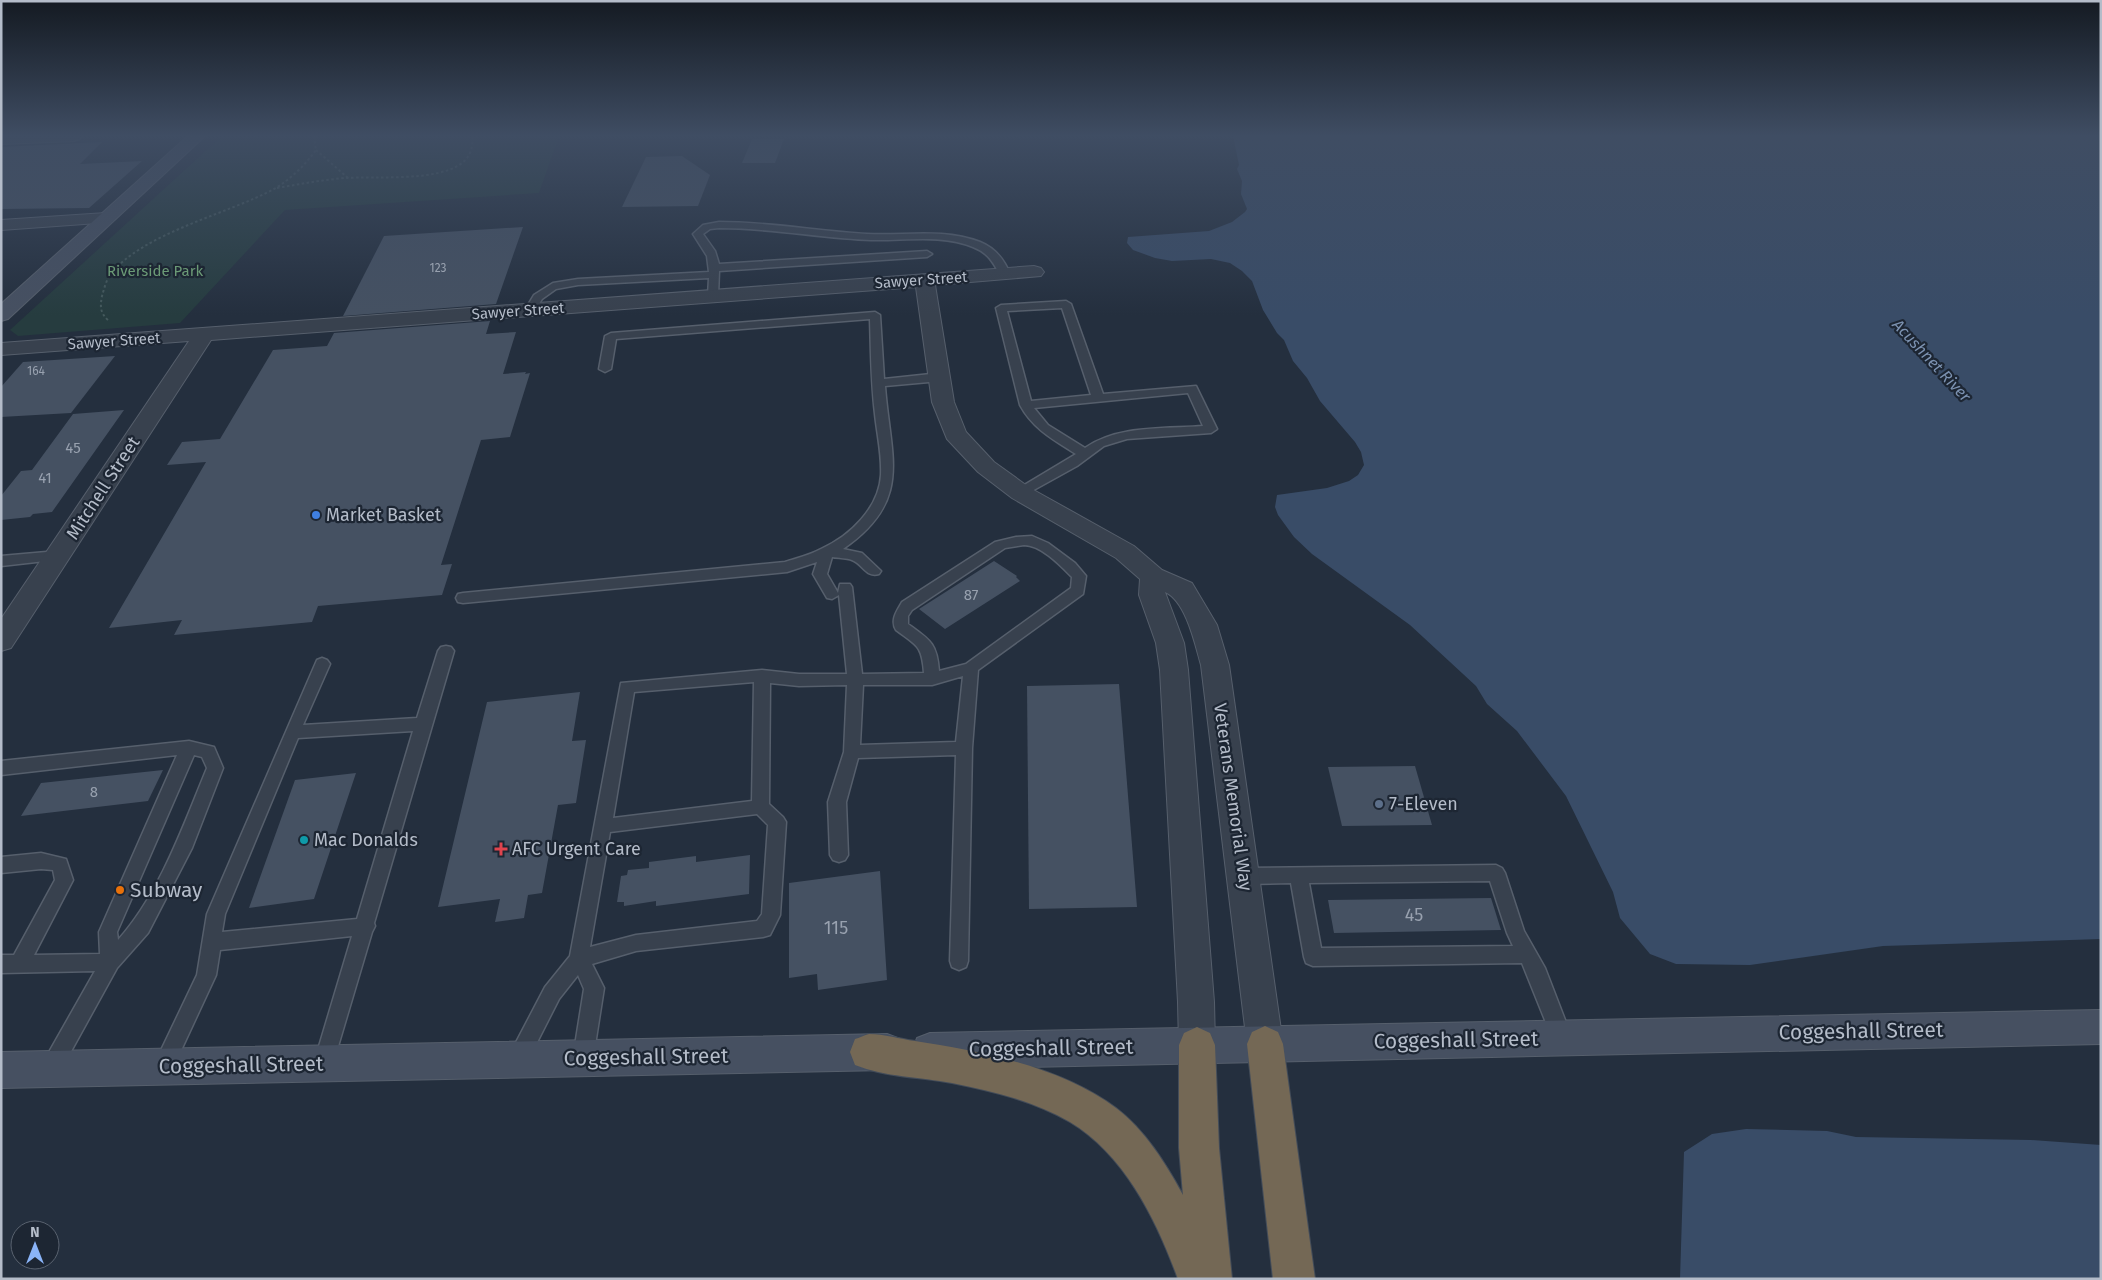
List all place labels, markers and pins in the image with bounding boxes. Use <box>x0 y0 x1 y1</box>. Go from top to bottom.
place label: Market Basket <box>326 504 442 526</box>
marker: Market Basket <box>310 509 322 521</box>
place label: 7-Eleven <box>1389 793 1458 815</box>
marker: 7-Eleven <box>1373 798 1385 810</box>
place label: Mac Donalds <box>314 829 418 851</box>
marker: Mac Donalds <box>298 834 310 846</box>
place label: AFC Urgent Care <box>512 838 641 860</box>
marker: AFC Urgent Care <box>494 842 508 856</box>
place label: Subway <box>130 877 203 903</box>
marker: Subway <box>114 884 126 896</box>

